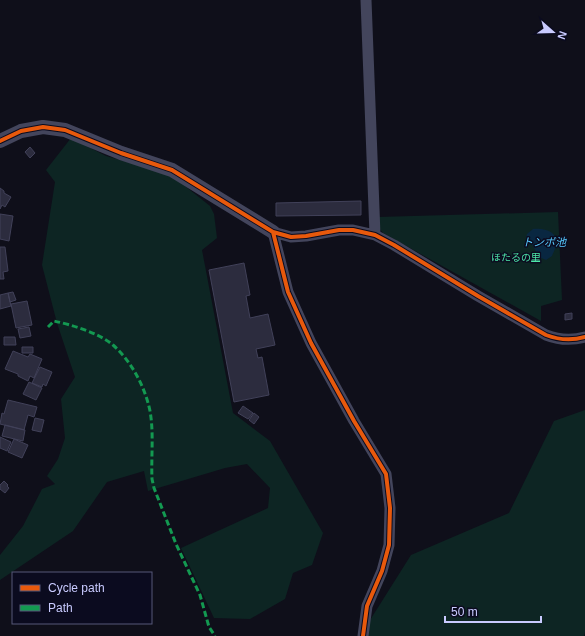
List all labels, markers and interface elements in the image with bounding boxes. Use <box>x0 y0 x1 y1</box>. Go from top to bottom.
north arrow <box>533 12 573 52</box>
text: N <box>555 30 569 41</box>
water label: トンボ池 <box>522 236 567 248</box>
park label: ほたるの里 <box>491 252 541 263</box>
legend <box>12 572 152 624</box>
text: Cycle path <box>48 581 105 595</box>
scale bar <box>445 598 541 624</box>
text: Path <box>48 601 73 615</box>
text: 50 m <box>451 605 478 619</box>

